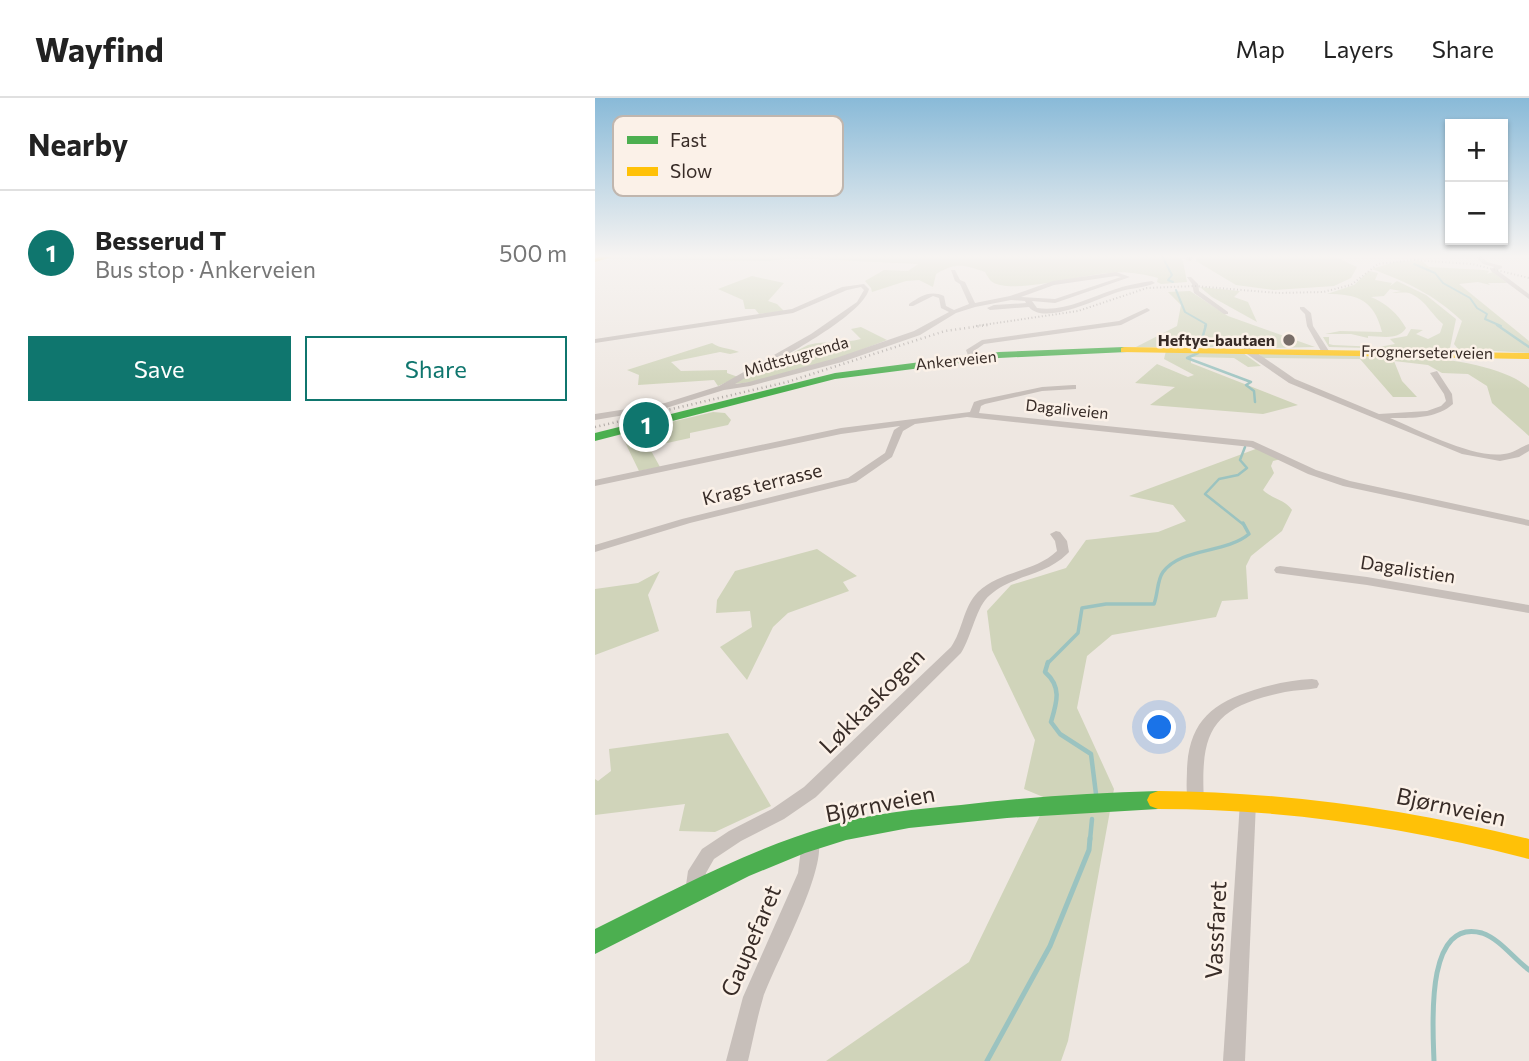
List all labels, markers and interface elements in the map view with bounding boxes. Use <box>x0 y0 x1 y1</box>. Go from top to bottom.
text: Wayfind <box>35 28 164 69</box>
text: Map <box>1236 34 1285 63</box>
text: Layers <box>1323 34 1394 63</box>
text: Share <box>1432 34 1494 63</box>
legend <box>613 116 843 196</box>
map controls <box>1445 119 1508 245</box>
button: + <box>1445 119 1508 182</box>
text: Nearby <box>28 125 128 162</box>
text: Fast <box>670 128 707 151</box>
text: Slow <box>670 159 712 182</box>
button: − <box>1445 182 1508 245</box>
text: Besserud T <box>95 224 226 255</box>
text: 1 <box>46 239 56 267</box>
text: 500 m <box>499 239 567 267</box>
text: Bus stop · Ankerveien <box>95 255 316 283</box>
place label: Heftye-bautaen <box>1158 330 1275 349</box>
street label: Midtstugrenda <box>741 332 850 380</box>
marker: Heftye-bautaen <box>1281 332 1297 348</box>
button: Save <box>28 336 291 401</box>
button: Share <box>305 336 567 401</box>
street label: Frognerseterveien <box>1361 341 1493 362</box>
street label: Ankerveien <box>914 346 997 373</box>
street label: Dagaliveien <box>1025 395 1109 422</box>
pin: 1 <box>623 399 669 451</box>
street label: Krags terrasse <box>700 458 824 509</box>
street label: Dagalistien <box>1359 550 1457 587</box>
street label: Løkkaskogen <box>813 642 930 759</box>
your location <box>1142 710 1176 744</box>
street label: Bjørnveien <box>823 779 937 827</box>
street label: Bjørnveien <box>1394 781 1509 831</box>
street label: Vassfaret <box>1198 880 1232 980</box>
street label: Gaupefaret <box>714 881 786 1001</box>

